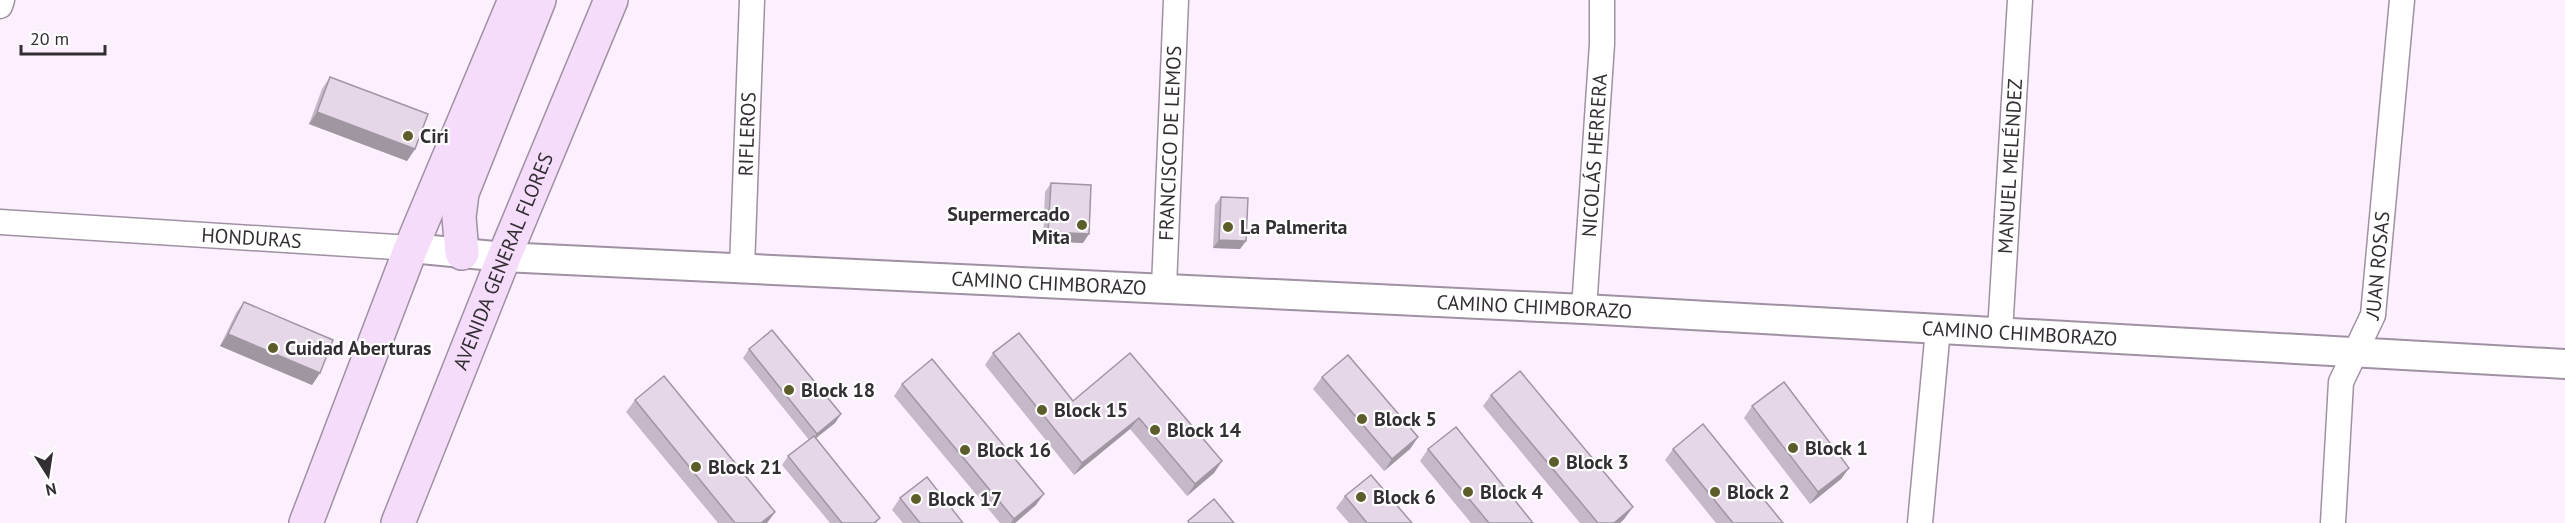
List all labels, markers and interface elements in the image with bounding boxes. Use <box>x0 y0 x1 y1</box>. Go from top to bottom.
scale bar <box>21 18 105 56</box>
text: 20 m <box>30 27 69 50</box>
street label: FRANCISCO DE LEMOS <box>1153 45 1187 241</box>
street label: NICOLÁS HERRERA <box>1576 72 1613 238</box>
street label: MANUEL MELÉNDEZ <box>1992 78 2028 255</box>
street label: RIFLEROS <box>732 91 762 177</box>
place label: Ciri <box>420 123 449 149</box>
marker: Ciri <box>401 129 415 143</box>
street label: AVENIDA GENERAL FLORES <box>447 149 559 374</box>
place label: Supermercado Mita <box>947 201 1070 250</box>
street label: JUAN ROSAS <box>2360 210 2395 324</box>
place label: La Palmerita <box>1240 214 1348 240</box>
marker: Supermercado Mita <box>1075 218 1089 232</box>
marker: La Palmerita <box>1221 220 1235 234</box>
street label: HONDURAS <box>201 222 302 254</box>
street label: CAMINO CHIMBORAZO <box>951 266 1147 301</box>
street label: CAMINO CHIMBORAZO <box>1436 289 1633 325</box>
street label: CAMINO CHIMBORAZO <box>1921 315 2118 352</box>
place label: Cuidad Aberturas <box>285 335 432 361</box>
marker: Cuidad Aberturas <box>266 341 280 355</box>
place label: Block 18 <box>801 377 875 403</box>
marker: Block 18 <box>782 383 796 397</box>
place label: Block 15 <box>1054 397 1128 423</box>
marker: Block 15 <box>1035 403 1049 417</box>
place label: Block 5 <box>1374 406 1437 432</box>
marker: Block 5 <box>1355 412 1369 426</box>
place label: Block 14 <box>1167 417 1242 443</box>
marker: Block 14 <box>1148 423 1162 437</box>
place label: Block 1 <box>1805 435 1868 461</box>
place label: Block 16 <box>977 437 1051 463</box>
marker: Block 1 <box>1786 441 1800 455</box>
marker: Block 16 <box>958 443 972 457</box>
north arrow <box>18 445 78 505</box>
place label: Block 3 <box>1566 449 1629 475</box>
place label: Block 21 <box>708 454 782 480</box>
marker: Block 3 <box>1547 455 1561 469</box>
marker: Block 21 <box>689 460 703 474</box>
text: N <box>44 479 58 501</box>
place label: Block 4 <box>1480 479 1543 505</box>
place label: Block 2 <box>1727 479 1790 505</box>
place label: Block 6 <box>1373 484 1436 510</box>
marker: Block 4 <box>1461 485 1475 499</box>
marker: Block 2 <box>1708 485 1722 499</box>
place label: Block 17 <box>928 486 1002 512</box>
marker: Block 6 <box>1354 490 1368 504</box>
marker: Block 17 <box>909 492 923 506</box>

